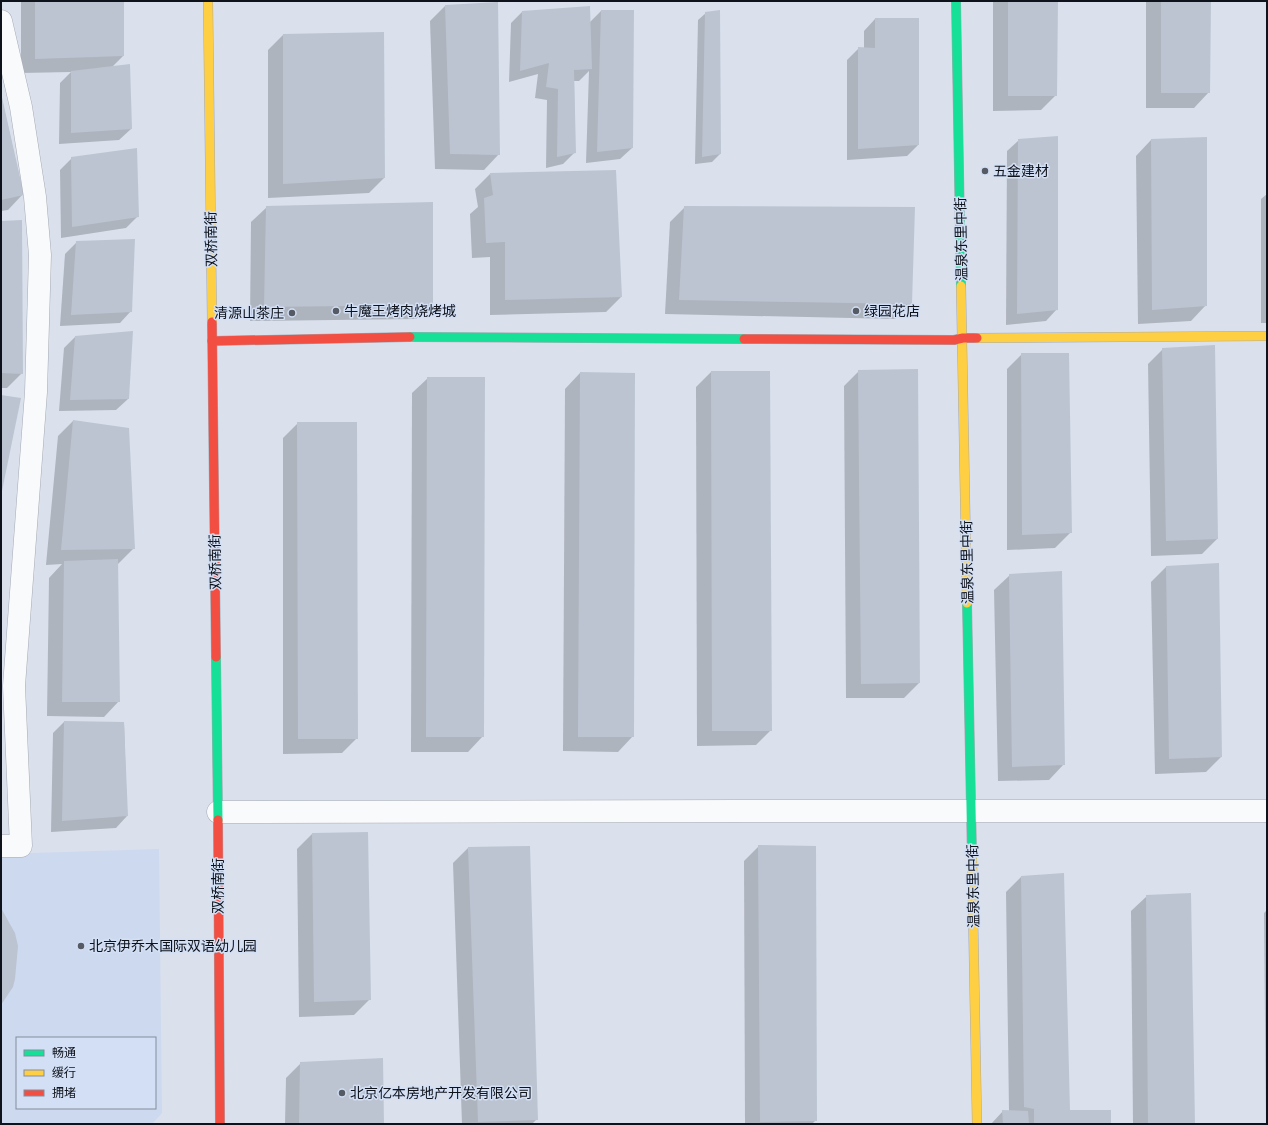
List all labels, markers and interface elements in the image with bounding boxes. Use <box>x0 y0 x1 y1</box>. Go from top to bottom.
place label: 五金建材 <box>993 163 1049 179</box>
marker: 五金建材 <box>980 166 990 176</box>
street label: 温泉东里中街 <box>952 197 970 281</box>
street label: 双桥南街 <box>203 211 219 267</box>
place label: 牛魔王烤肉烧烤城 <box>344 303 456 319</box>
place label: 绿园花店 <box>864 303 920 319</box>
place label: 清源山茶庄 <box>214 305 284 321</box>
marker: 牛魔王烤肉烧烤城 <box>331 306 341 316</box>
marker: 绿园花店 <box>851 306 861 316</box>
marker: 清源山茶庄 <box>287 308 297 318</box>
street label: 温泉东里中街 <box>958 520 976 604</box>
street label: 双桥南街 <box>207 534 223 590</box>
street label: 温泉东里中街 <box>964 844 982 928</box>
street label: 双桥南街 <box>210 858 226 914</box>
place label: 北京伊乔木国际双语幼儿园 <box>89 938 257 954</box>
marker: 北京伊乔木国际双语幼儿园 <box>76 941 86 951</box>
legend <box>16 1037 156 1109</box>
text: 畅通 <box>52 1046 76 1060</box>
text: 缓行 <box>52 1066 76 1080</box>
place label: 北京亿本房地产开发有限公司 <box>350 1085 532 1101</box>
text: 拥堵 <box>52 1086 76 1100</box>
marker: 北京亿本房地产开发有限公司 <box>337 1088 347 1098</box>

